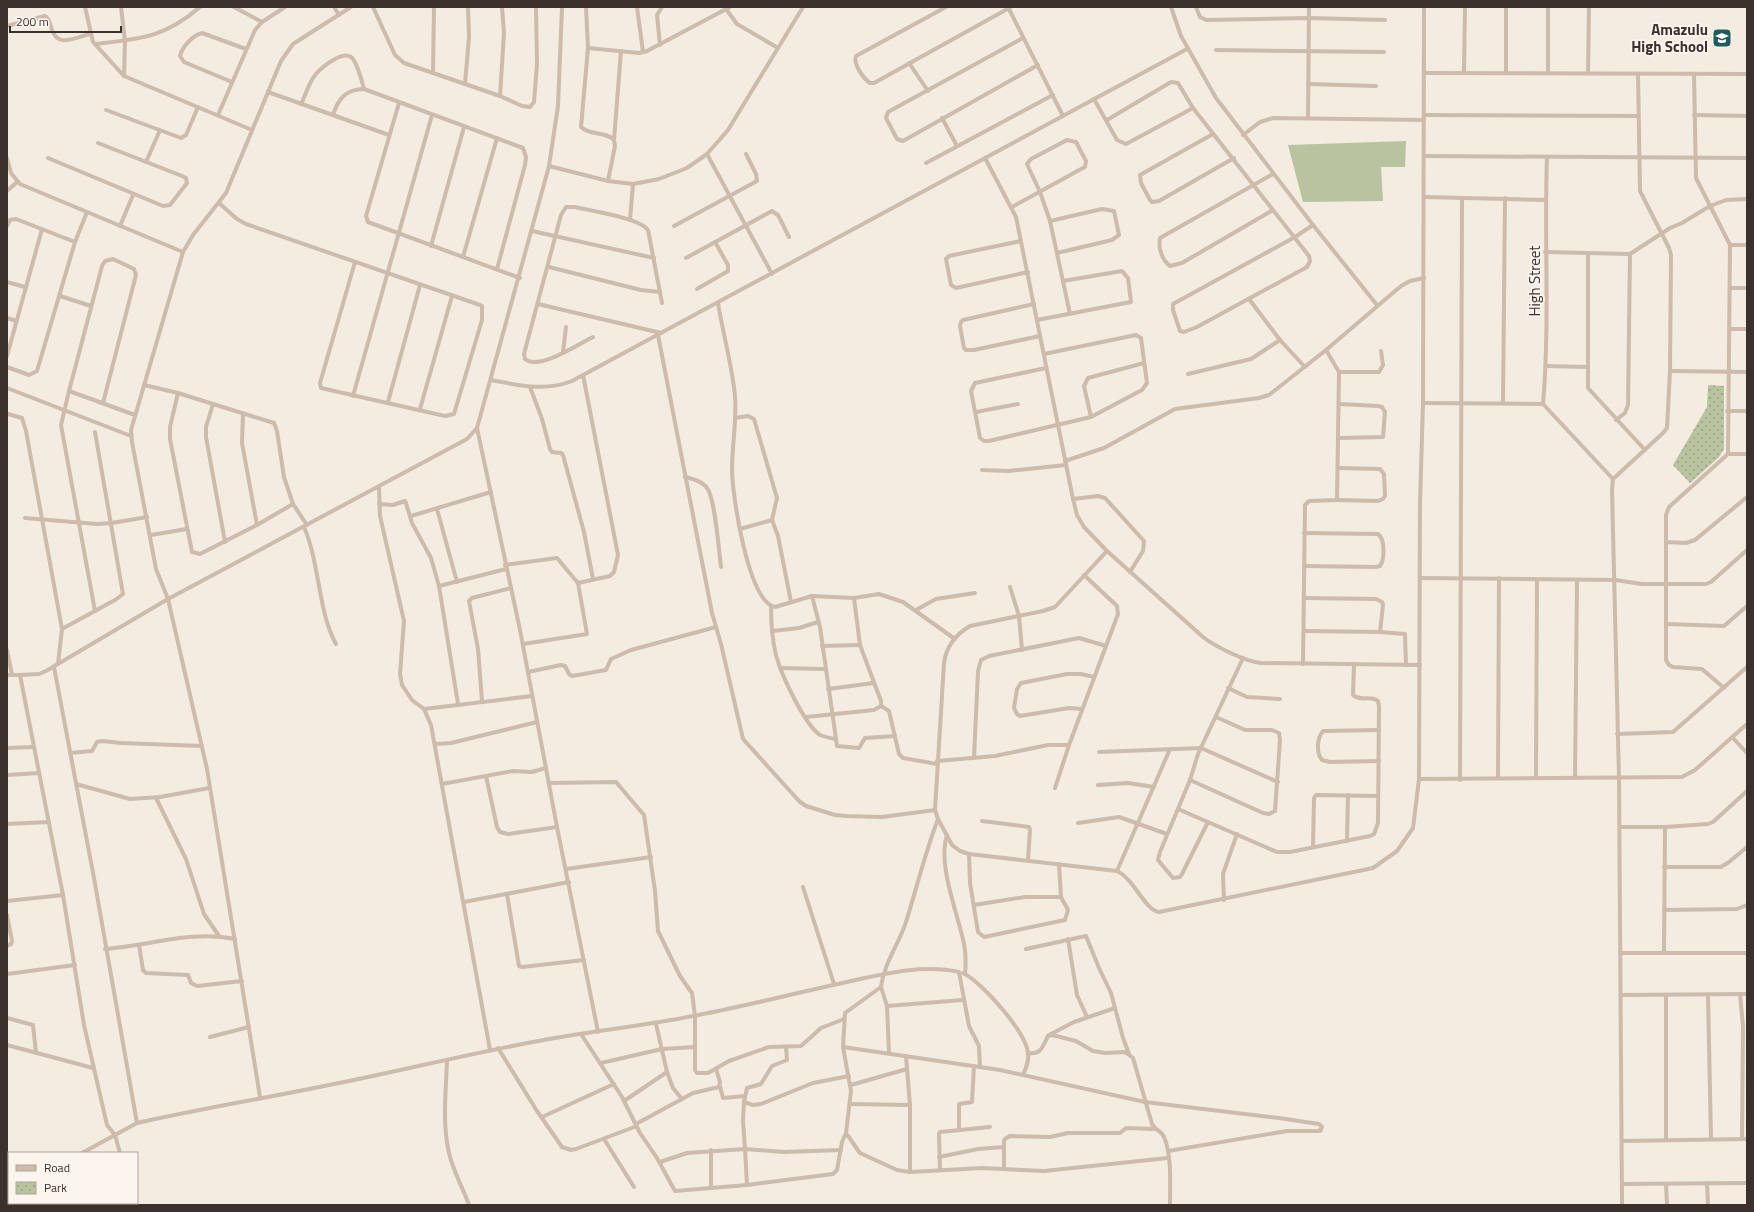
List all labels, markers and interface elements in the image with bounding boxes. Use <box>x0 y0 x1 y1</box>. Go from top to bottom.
scale bar <box>10 8 121 34</box>
text: 200 m <box>16 12 49 31</box>
place label: Amazulu High School <box>1631 18 1708 58</box>
school or university icon: Amazulu High School <box>1711 27 1733 49</box>
street label: High Street <box>1523 245 1546 317</box>
legend <box>8 1152 138 1204</box>
text: Road <box>44 1158 70 1177</box>
text: Park <box>44 1178 67 1197</box>

